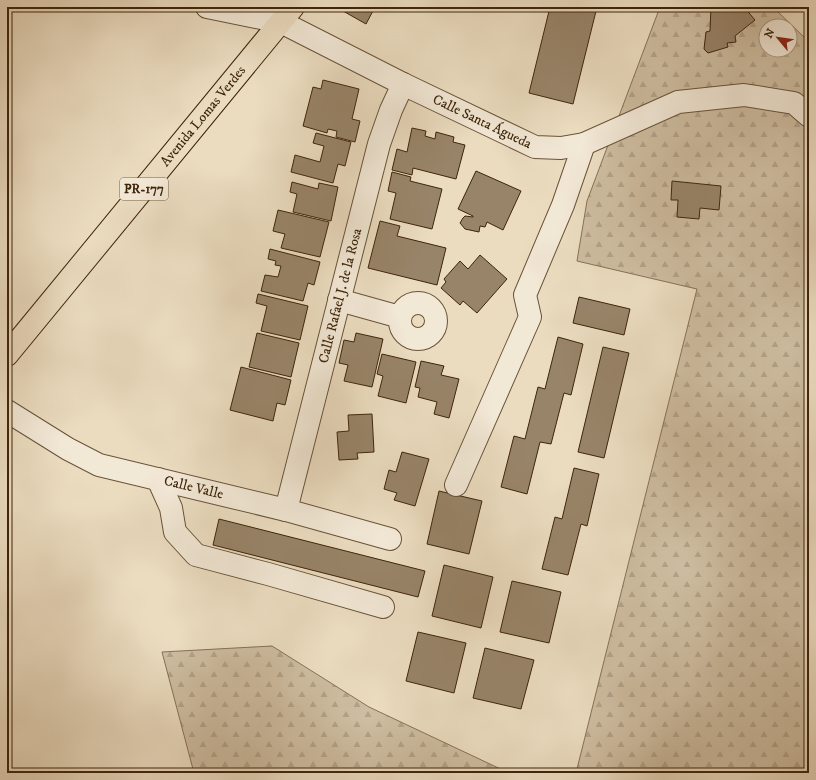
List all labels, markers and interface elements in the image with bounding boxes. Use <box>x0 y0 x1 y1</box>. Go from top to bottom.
north arrow <box>758 18 798 58</box>
text: N <box>762 26 778 41</box>
street label: Avenida Lomas Verdes <box>157 62 250 170</box>
street label: Calle Santa Águeda <box>430 90 535 153</box>
road number: PR-177 <box>120 178 168 200</box>
street label: Calle Rafael J. de la Rosa <box>315 226 366 365</box>
street label: Calle Valle <box>162 472 225 504</box>

